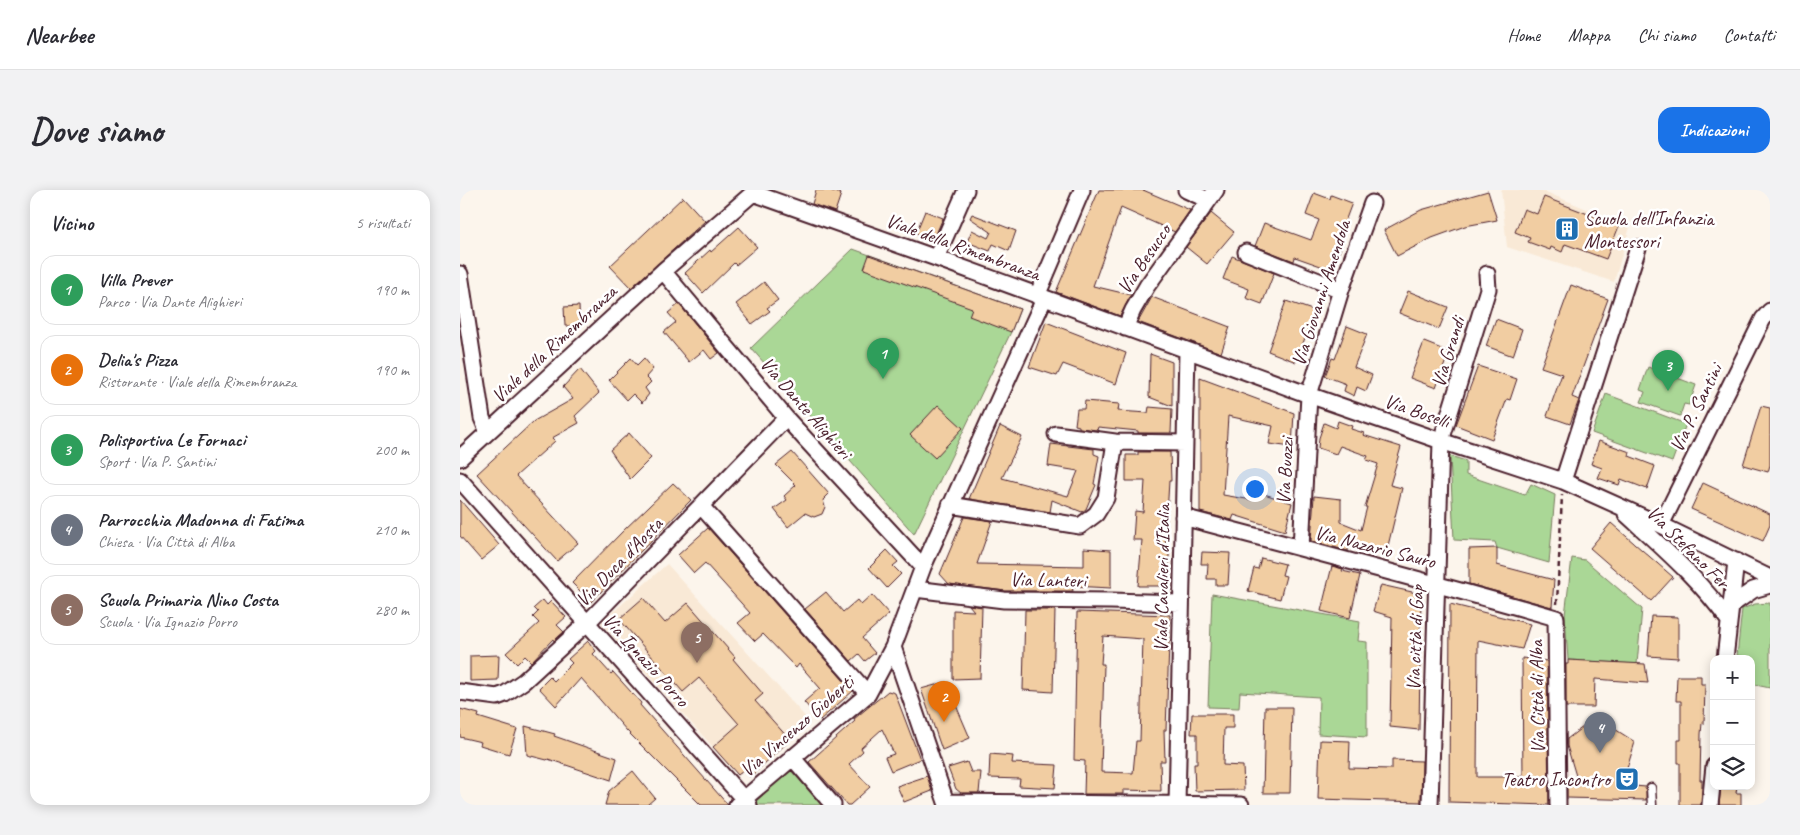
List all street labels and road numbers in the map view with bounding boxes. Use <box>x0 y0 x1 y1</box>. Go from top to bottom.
street label: Viale della Rimembranza <box>883 208 1045 287</box>
street label: Via Giovanni Amendola <box>1286 215 1357 369</box>
street label: Via Besucco <box>1112 218 1178 299</box>
street label: Viale della Rimembranza <box>486 278 623 408</box>
street label: Via Grandi <box>1425 312 1471 390</box>
street label: Via Dante Alighieri <box>755 352 859 466</box>
street label: Via P. Santini <box>1664 358 1729 456</box>
street label: Via Boselli <box>1381 388 1455 435</box>
street label: Via Buozzi <box>1271 434 1299 505</box>
street label: Via Stefano Fer <box>1641 500 1736 595</box>
street label: Viale Cavalieri d'Italia <box>1148 502 1176 652</box>
street label: Via Duca d'Aosta <box>570 511 669 612</box>
street label: Via Nazario Sauro <box>1312 520 1439 574</box>
street label: Via Lanteri <box>1010 567 1089 593</box>
street label: Via città di Gap <box>1401 583 1429 691</box>
street label: Via Ignazio Porro <box>597 608 695 713</box>
street label: Via Città di Alba <box>1523 638 1550 754</box>
street label: Via Vincenzo Gioberti <box>735 668 861 782</box>

